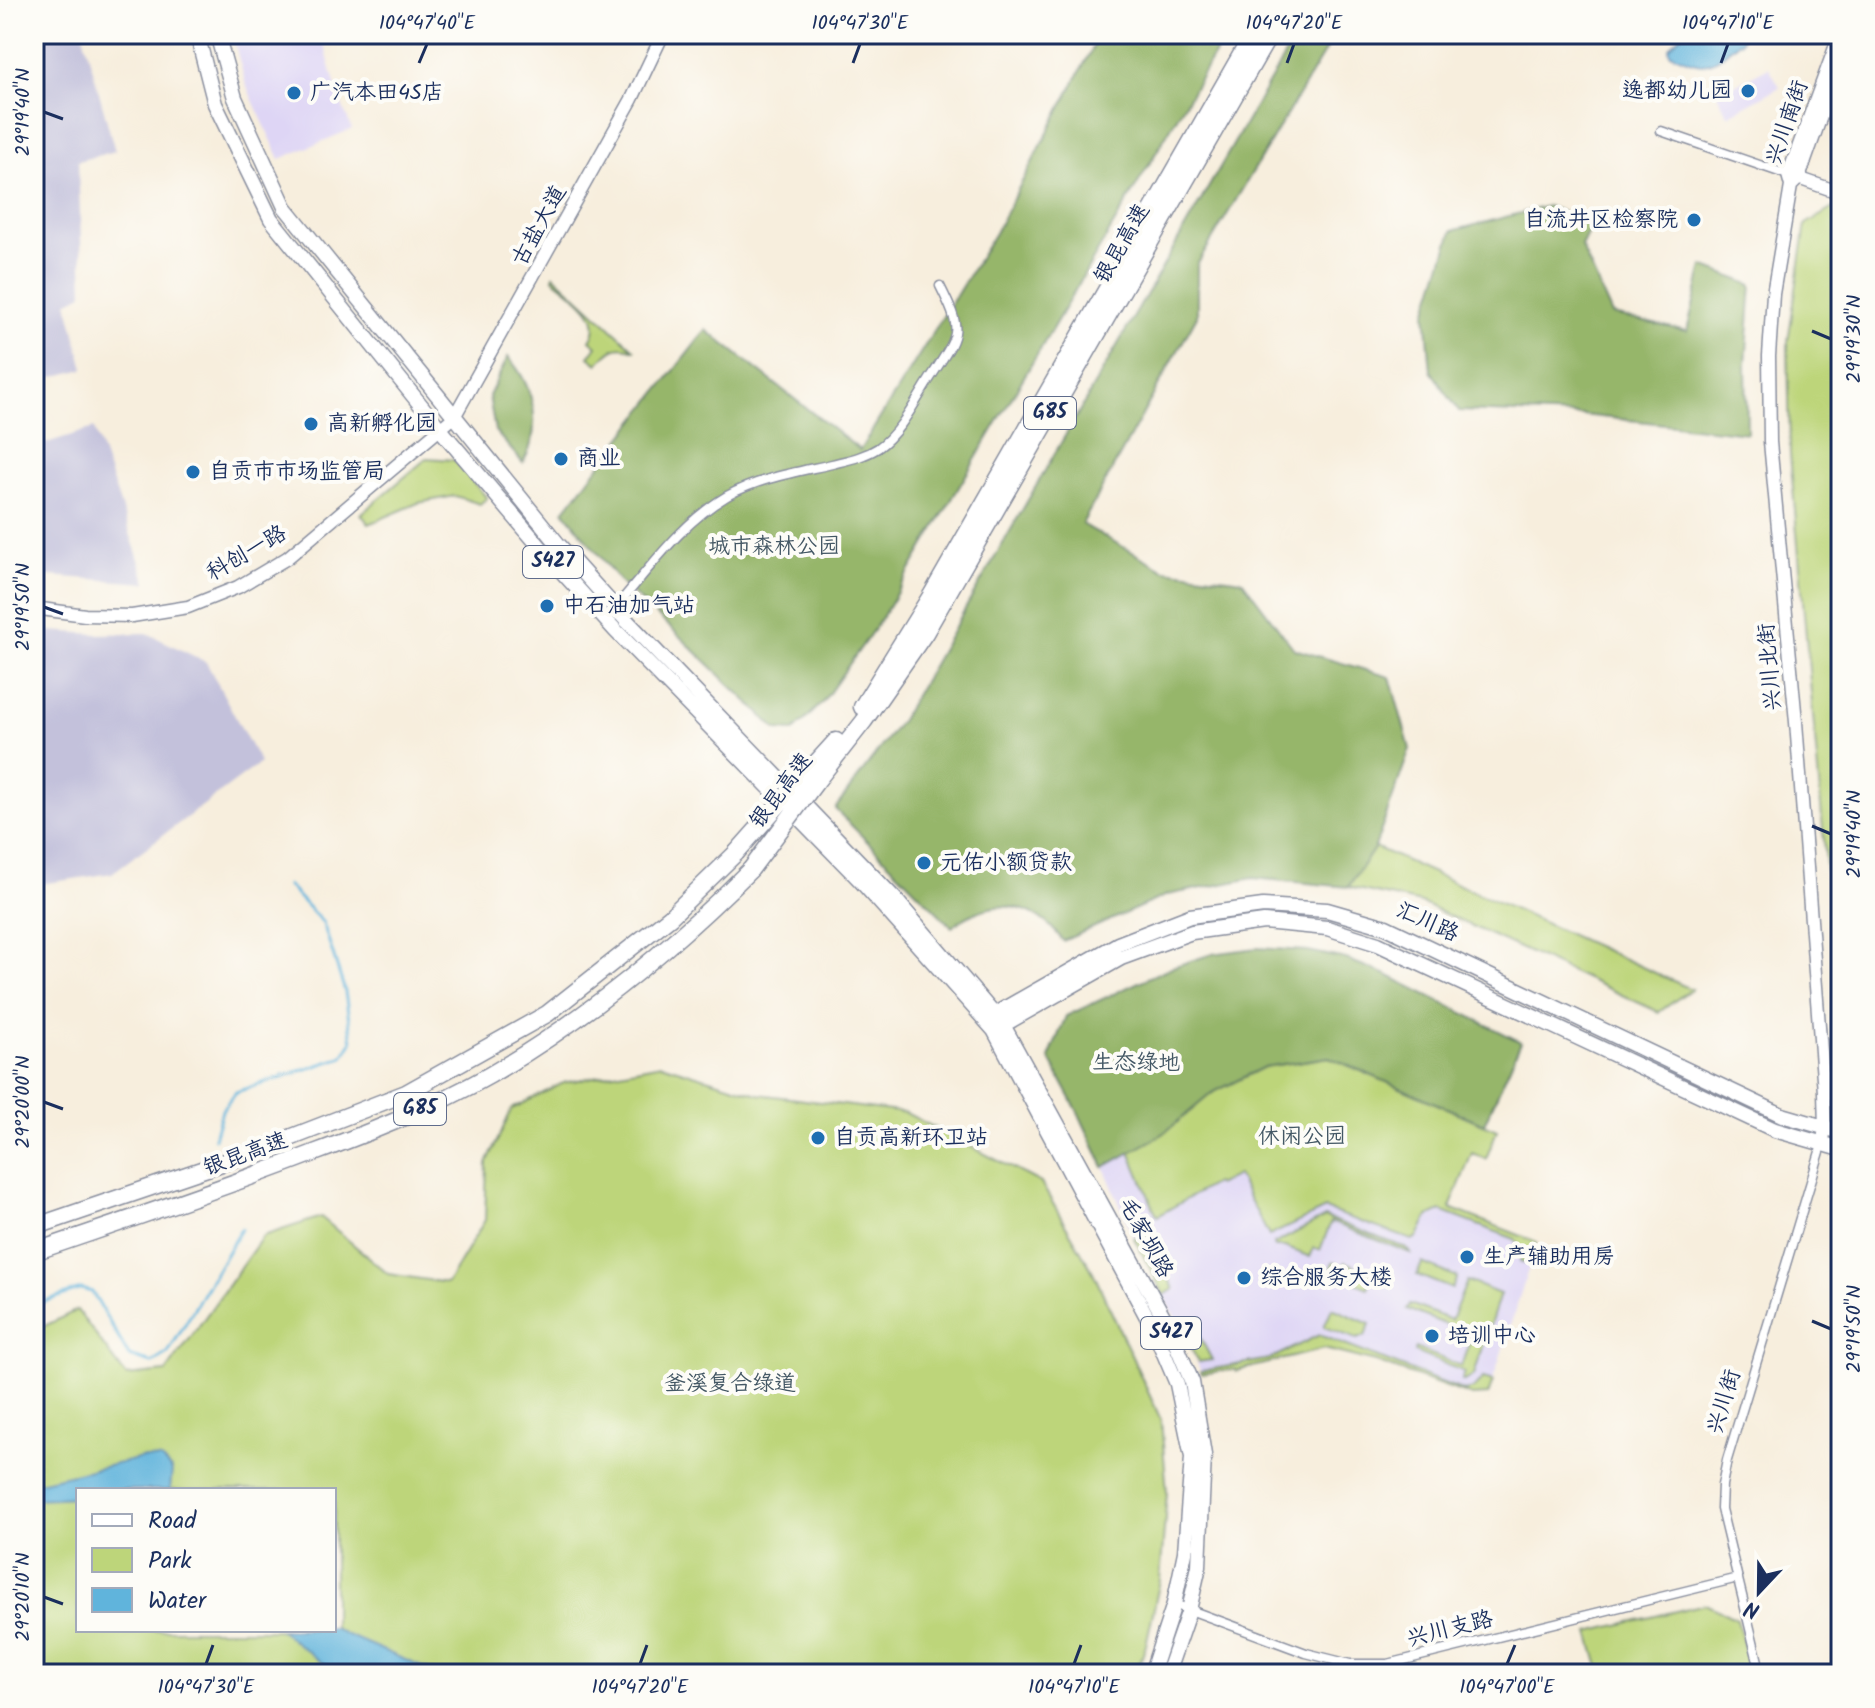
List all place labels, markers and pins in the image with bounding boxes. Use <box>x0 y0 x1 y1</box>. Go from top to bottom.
place label: 逸都幼儿园 <box>1622 74 1732 109</box>
place label: 广汽本田4S店 <box>310 76 444 111</box>
marker: 逸都幼儿园 <box>1739 82 1757 100</box>
marker: 广汽本田4S店 <box>285 84 303 102</box>
place label: 自流井区检察院 <box>1524 203 1678 238</box>
marker: 自流井区检察院 <box>1685 211 1703 229</box>
place label: 高新孵化园 <box>327 407 437 442</box>
marker: 高新孵化园 <box>302 415 320 433</box>
place label: 商业 <box>577 442 621 477</box>
marker: 商业 <box>552 450 570 468</box>
place label: 自贡市市场监管局 <box>209 455 385 490</box>
marker: 自贡市市场监管局 <box>184 463 202 481</box>
place label: 中石油加气站 <box>563 589 695 624</box>
marker: 中石油加气站 <box>538 597 556 615</box>
place label: 元佑小额贷款 <box>940 846 1072 881</box>
marker: 元佑小额贷款 <box>915 854 933 872</box>
place label: 自贡高新环卫站 <box>834 1121 988 1156</box>
marker: 自贡高新环卫站 <box>809 1129 827 1147</box>
place label: 生产辅助用房 <box>1483 1240 1615 1275</box>
marker: 生产辅助用房 <box>1458 1248 1476 1266</box>
place label: 综合服务大楼 <box>1260 1261 1392 1296</box>
marker: 综合服务大楼 <box>1235 1269 1253 1287</box>
place label: 培训中心 <box>1448 1319 1536 1354</box>
marker: 培训中心 <box>1423 1327 1441 1345</box>

